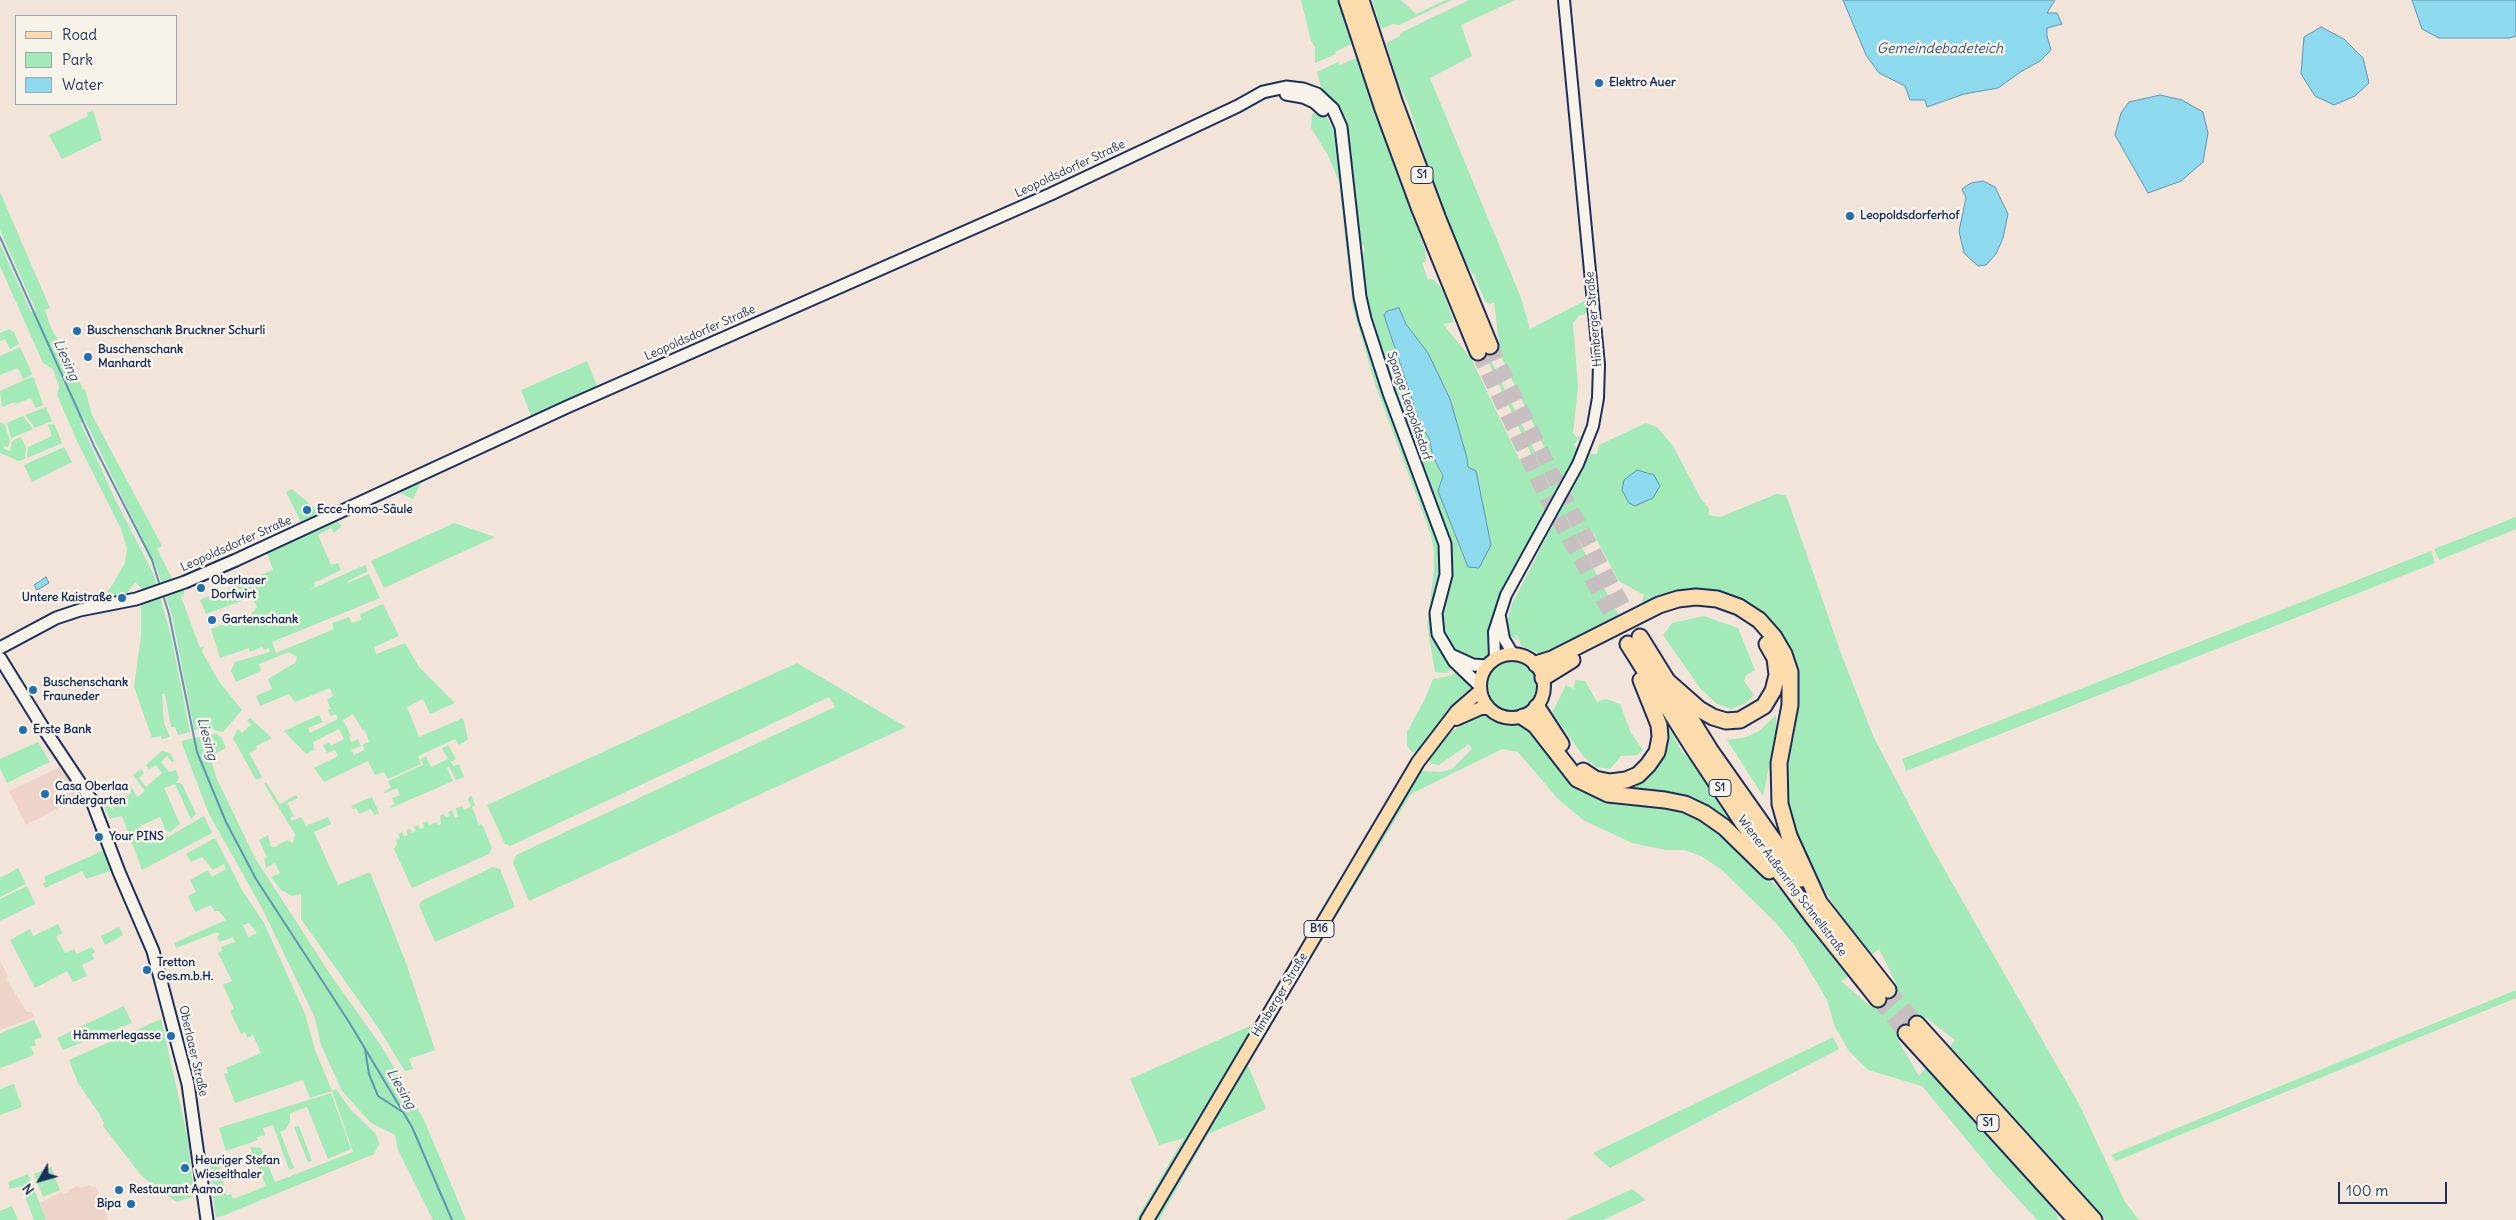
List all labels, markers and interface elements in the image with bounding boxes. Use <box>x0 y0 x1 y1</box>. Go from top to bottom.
legend <box>15 15 178 105</box>
text: Road <box>62 25 97 44</box>
water label: Gemeindebadeteich <box>1877 41 2003 57</box>
text: Park <box>62 50 93 69</box>
text: Water <box>62 75 103 94</box>
place label: Elektro Auer <box>1609 76 1676 90</box>
marker: Elektro Auer <box>1593 77 1605 89</box>
street label: Leopoldsdorfer Straße <box>1013 137 1127 201</box>
road number: S1 <box>1411 166 1433 184</box>
place label: Leopoldsdorferhof <box>1860 209 1959 223</box>
marker: Leopoldsdorferhof <box>1844 210 1856 222</box>
street label: Himberger Straße <box>1583 271 1605 367</box>
street label: Leopoldsdorfer Straße <box>642 302 758 364</box>
place label: Buschenschank Bruckner Schurli <box>87 324 265 338</box>
marker: Buschenschank Bruckner Schurli <box>71 325 83 337</box>
water label: Liesing <box>49 337 83 383</box>
place label: Buschenschank Manhardt <box>98 343 183 371</box>
street label: Spange Leopoldsdorf <box>1384 350 1434 462</box>
marker: Buschenschank Manhardt <box>82 351 94 363</box>
place label: Ecce-homo-Säule <box>317 503 413 517</box>
marker: Ecce-homo-Säule <box>301 504 313 516</box>
street label: Leopoldsdorfer Straße <box>178 513 294 575</box>
place label: Oberlaaer Dorfwirt <box>211 574 266 602</box>
marker: Oberlaaer Dorfwirt <box>195 582 207 594</box>
place label: Untere Kaistraße <box>22 591 112 605</box>
marker: Untere Kaistraße <box>116 592 128 604</box>
place label: Gartenschank <box>222 613 298 627</box>
marker: Gartenschank <box>206 614 218 626</box>
place label: Buschenschank Frauneder <box>43 676 128 704</box>
marker: Buschenschank Frauneder <box>27 684 39 696</box>
water label: Liesing <box>193 716 221 762</box>
place label: Erste Bank <box>33 723 91 737</box>
marker: Erste Bank <box>17 724 29 736</box>
place label: Casa Oberlaa Kindergarten <box>55 780 128 808</box>
road number: S1 <box>1709 780 1731 796</box>
marker: Casa Oberlaa Kindergarten <box>39 788 51 800</box>
street label: Wiener Außenring Schnellstraße <box>1734 813 1850 959</box>
place label: Your PINS <box>109 830 164 844</box>
marker: Your PINS <box>93 831 105 843</box>
road number: B16 <box>1304 921 1334 938</box>
street label: Himberger Straße <box>1249 950 1311 1040</box>
place label: Tretton Ges.m.b.H. <box>157 956 213 984</box>
marker: Tretton Ges.m.b.H. <box>141 964 153 976</box>
street label: Oberlaaer Straße <box>176 1004 210 1098</box>
place label: Hämmerlegasse <box>73 1029 161 1043</box>
marker: Hämmerlegasse <box>165 1030 177 1042</box>
water label: Liesing <box>383 1066 419 1112</box>
road number: S1 <box>1977 1114 1999 1132</box>
place label: Heuriger Stefan Wieselthaler <box>195 1154 280 1182</box>
north arrow <box>15 1155 65 1205</box>
marker: Heuriger Stefan Wieselthaler <box>179 1162 191 1174</box>
scale bar <box>2341 1172 2450 1204</box>
text: N <box>18 1180 38 1199</box>
text: 100 m <box>2346 1181 2388 1200</box>
place label: Restaurant Aamo <box>129 1183 223 1197</box>
marker: Restaurant Aamo <box>113 1184 125 1196</box>
place label: Bipa <box>97 1197 121 1211</box>
marker: Bipa <box>125 1198 137 1210</box>

